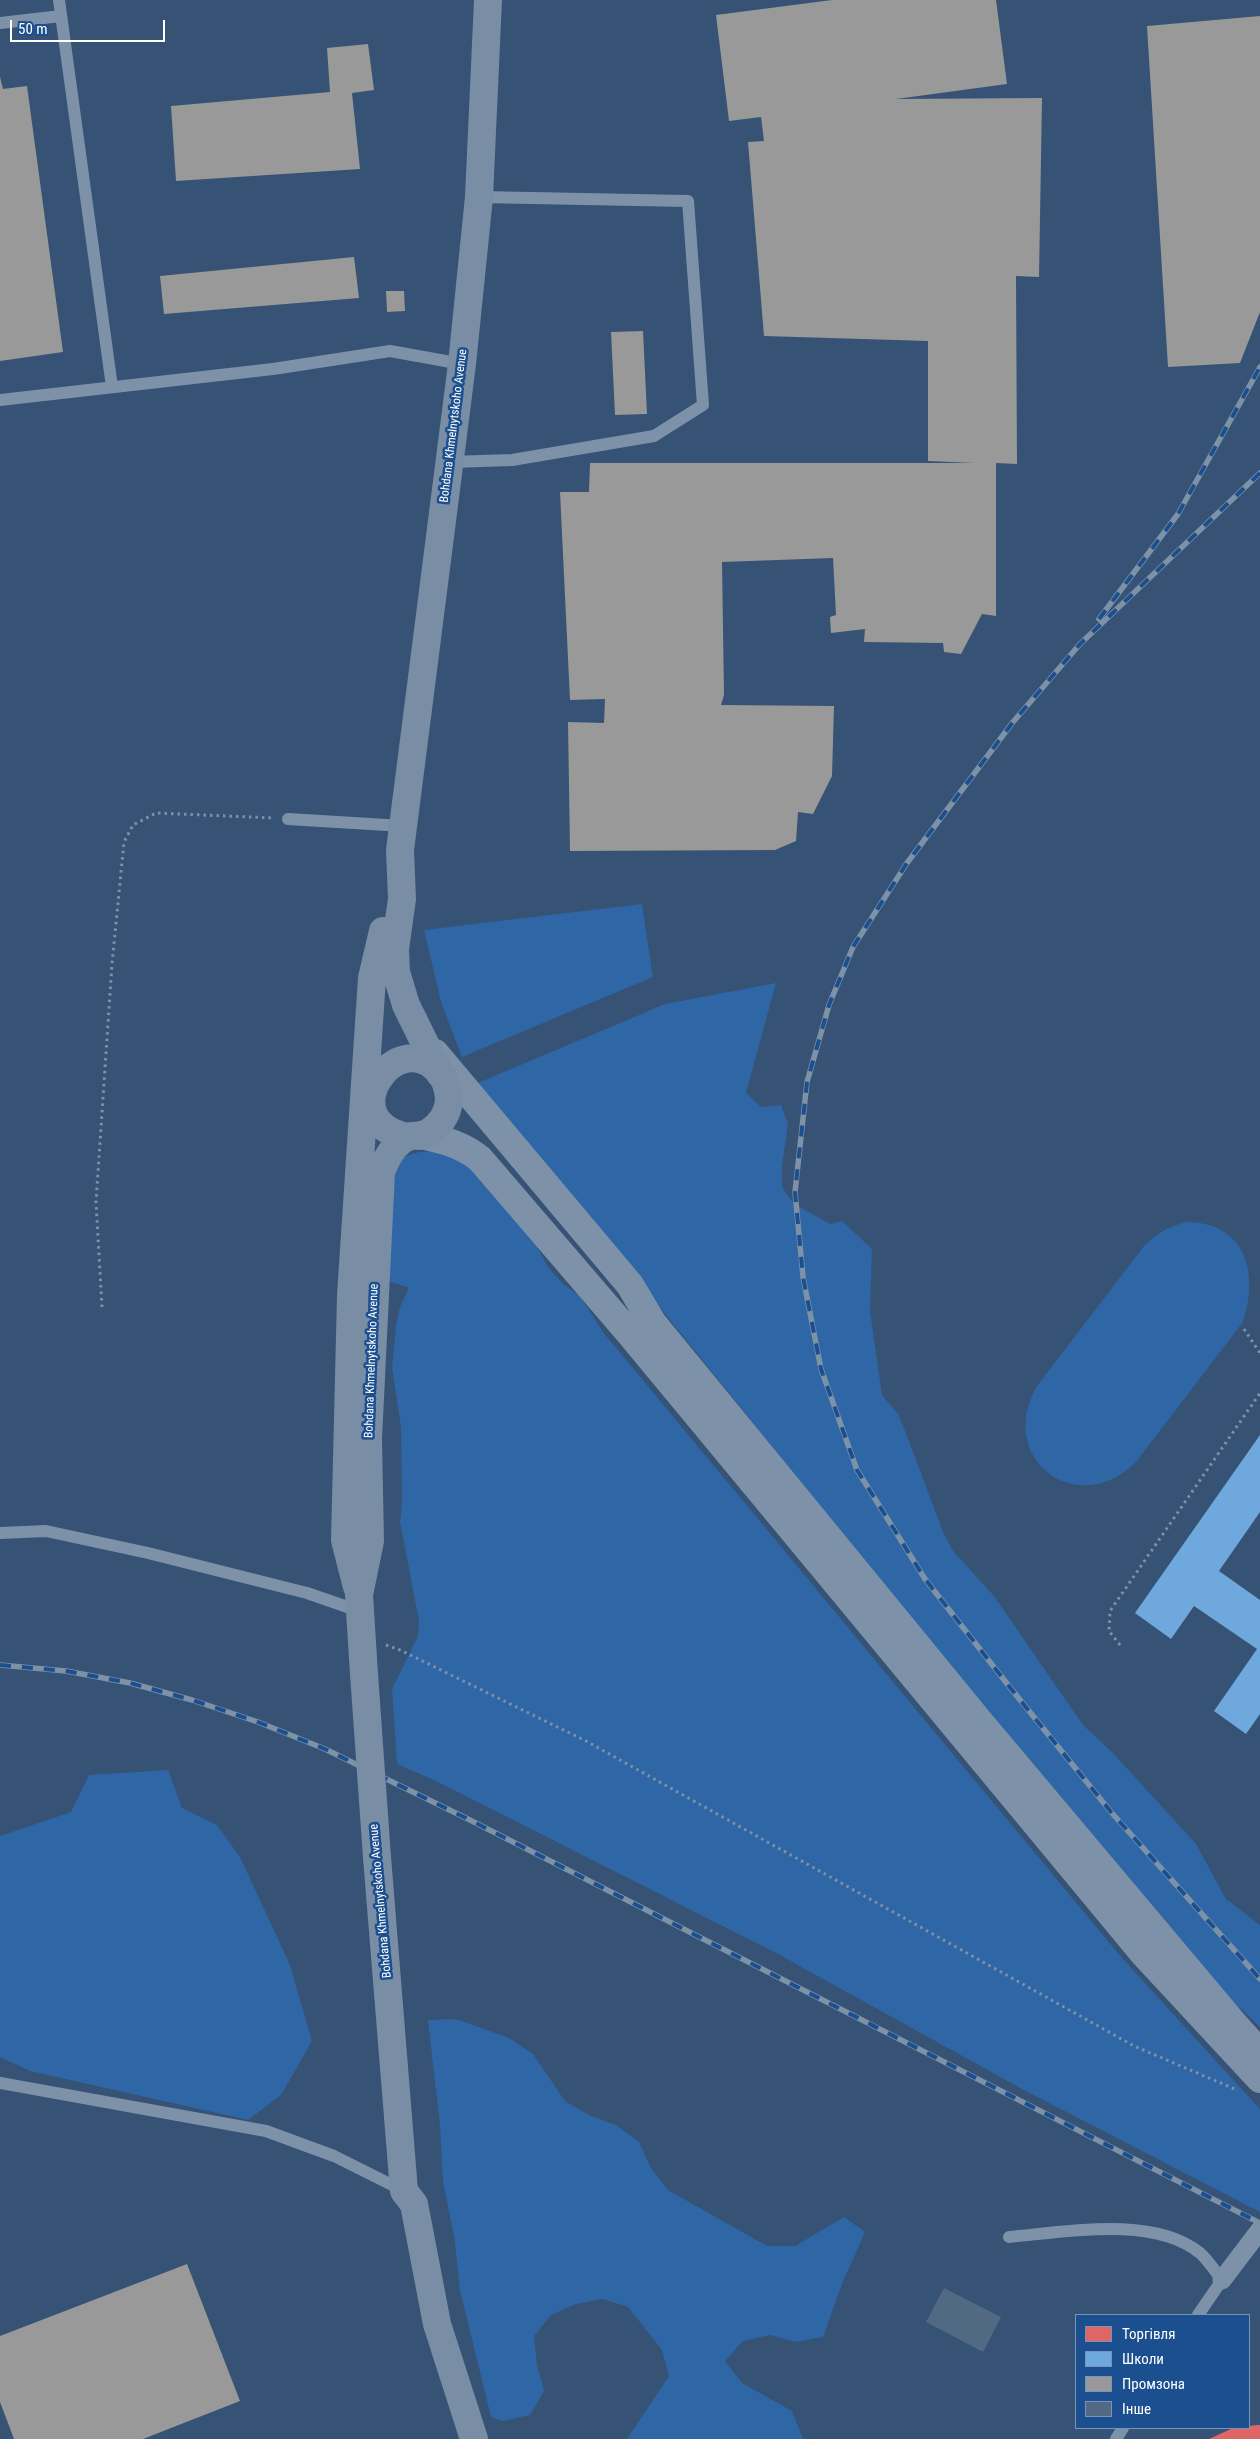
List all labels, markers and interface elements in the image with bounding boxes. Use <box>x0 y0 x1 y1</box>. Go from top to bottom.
scale bar <box>12 10 168 42</box>
text: 50 m <box>18 20 48 38</box>
street label: Bohdana Khmelnytskoho Avenue <box>437 348 471 504</box>
street label: Bohdana Khmelnytskoho Avenue <box>362 1284 382 1438</box>
street label: Bohdana Khmelnytskoho Avenue <box>367 1823 395 1979</box>
legend <box>1075 2314 1250 2429</box>
text: Торгівля <box>1122 2325 1175 2343</box>
text: Школи <box>1122 2350 1164 2368</box>
text: Промзона <box>1122 2375 1185 2393</box>
text: Інше <box>1122 2400 1151 2418</box>

